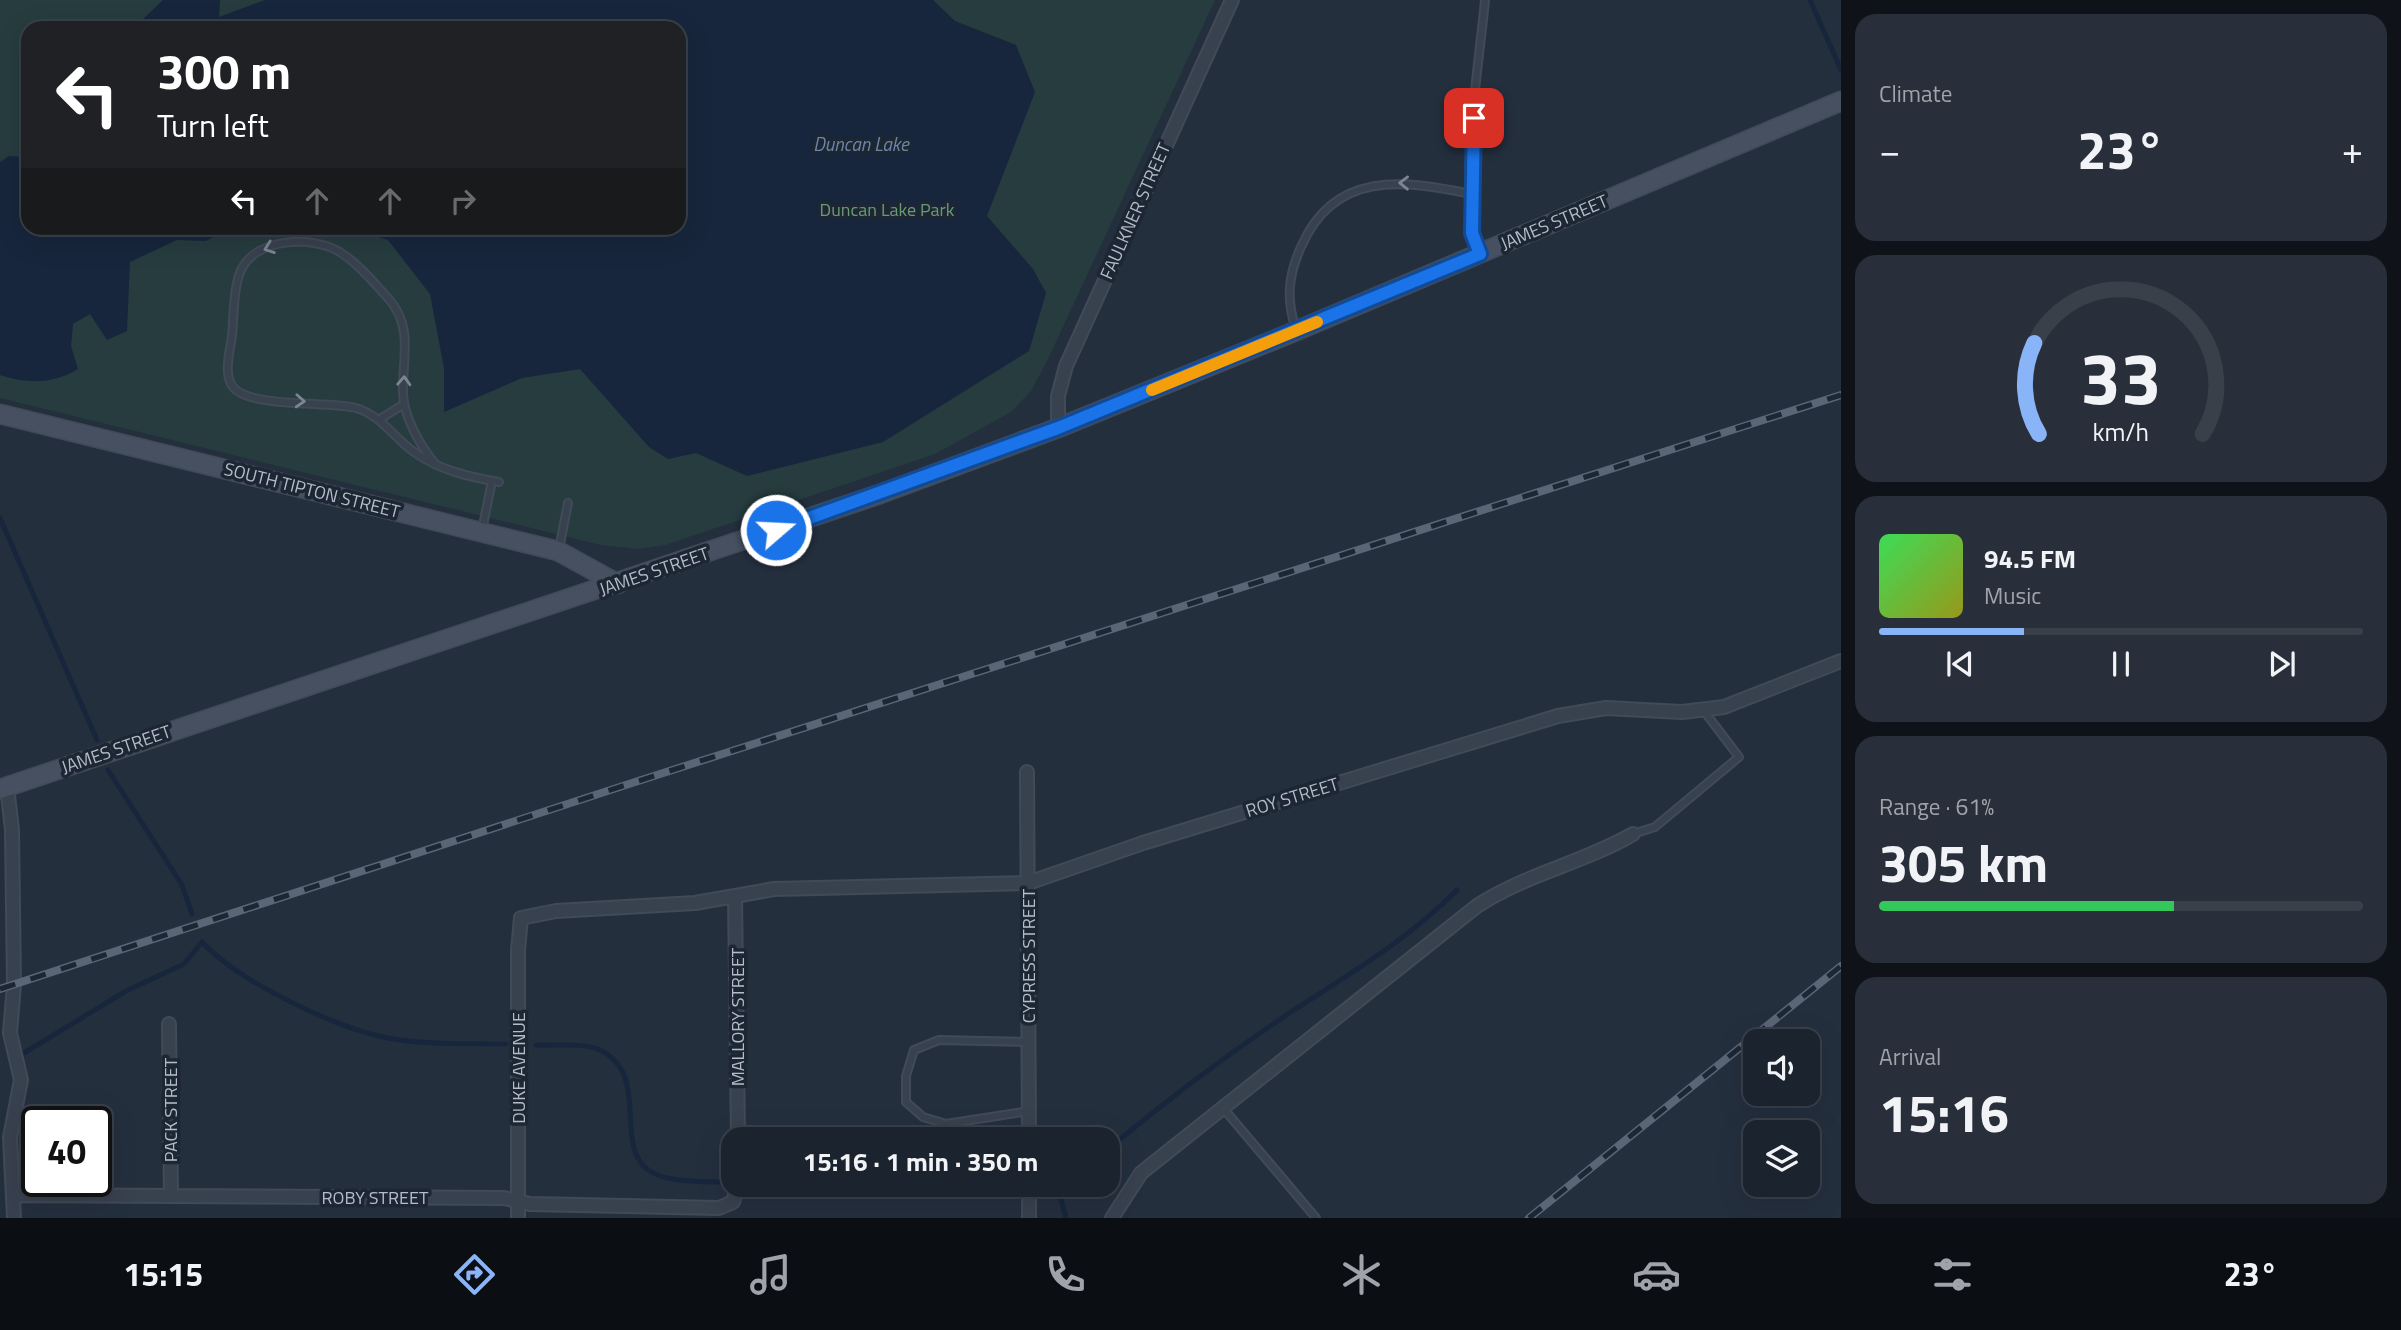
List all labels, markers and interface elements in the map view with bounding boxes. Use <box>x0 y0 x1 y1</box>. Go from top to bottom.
text: 300 m <box>157 33 291 108</box>
icon: left <box>42 49 133 140</box>
text: Climate <box>1879 76 1952 111</box>
pin <box>1444 88 1504 148</box>
icon: arrive <box>1455 99 1493 137</box>
text: Turn left <box>157 101 269 149</box>
text: 23° <box>2077 110 2165 189</box>
text: − <box>1879 121 1900 179</box>
text: + <box>2342 121 2363 179</box>
water label: Duncan Lake <box>813 129 910 158</box>
street label: FAULKNER STREET <box>1093 138 1177 284</box>
one-way arrow <box>1398 176 1409 191</box>
icon: left <box>225 182 263 220</box>
icon: ahead <box>298 182 336 220</box>
icon: ahead <box>371 182 409 220</box>
icon: right <box>444 182 482 220</box>
street label: JAMES STREET <box>1496 187 1612 257</box>
park label: Duncan Lake Park <box>820 196 955 223</box>
one-way arrow <box>264 240 276 254</box>
text: 33 <box>2080 323 2162 433</box>
one-way arrow <box>396 375 411 386</box>
one-way arrow <box>295 394 306 409</box>
text: km/h <box>2093 413 2149 451</box>
street label: SOUTH TIPTON STREET <box>221 455 403 525</box>
position arrow <box>739 493 813 567</box>
street label: JAMES STREET <box>596 539 713 602</box>
text: 94.5 FM <box>1984 539 2076 578</box>
text: Music <box>1984 578 2041 613</box>
icon: previous <box>1941 645 1979 683</box>
icon: pause <box>2102 645 2140 683</box>
icon: next <box>2263 645 2301 683</box>
street label: JAMES STREET <box>58 717 175 780</box>
street label: ROY STREET <box>1242 770 1342 824</box>
text: Range · 61% <box>1879 789 1994 824</box>
text: 305 km <box>1879 823 2048 902</box>
street label: CYPRESS STREET <box>1015 888 1042 1023</box>
street label: MALLORY STREET <box>724 947 751 1086</box>
street label: DUKE AVENUE <box>505 1012 532 1124</box>
map controls <box>1743 1029 1820 1197</box>
button: sound <box>1743 1029 1820 1106</box>
text: Arrival <box>1879 1039 1941 1074</box>
street label: PACK STREET <box>157 1057 184 1162</box>
text: 15:16 <box>1879 1073 2009 1152</box>
speed limit sign: 40 <box>21 1106 112 1197</box>
button: layers <box>1743 1120 1820 1197</box>
text: 15:16 · 1 min · 350 m <box>803 1142 1038 1181</box>
street label: ROBY STREET <box>322 1184 429 1211</box>
text: 15:15 <box>123 1250 203 1298</box>
icon: directions <box>450 1250 499 1299</box>
icon: music <box>746 1250 795 1299</box>
icon: phone <box>1041 1250 1090 1299</box>
icon: climate <box>1337 1250 1386 1299</box>
icon: car <box>1632 1250 1681 1299</box>
icon: filters <box>1928 1250 1977 1299</box>
text: 23° <box>2224 1250 2278 1298</box>

